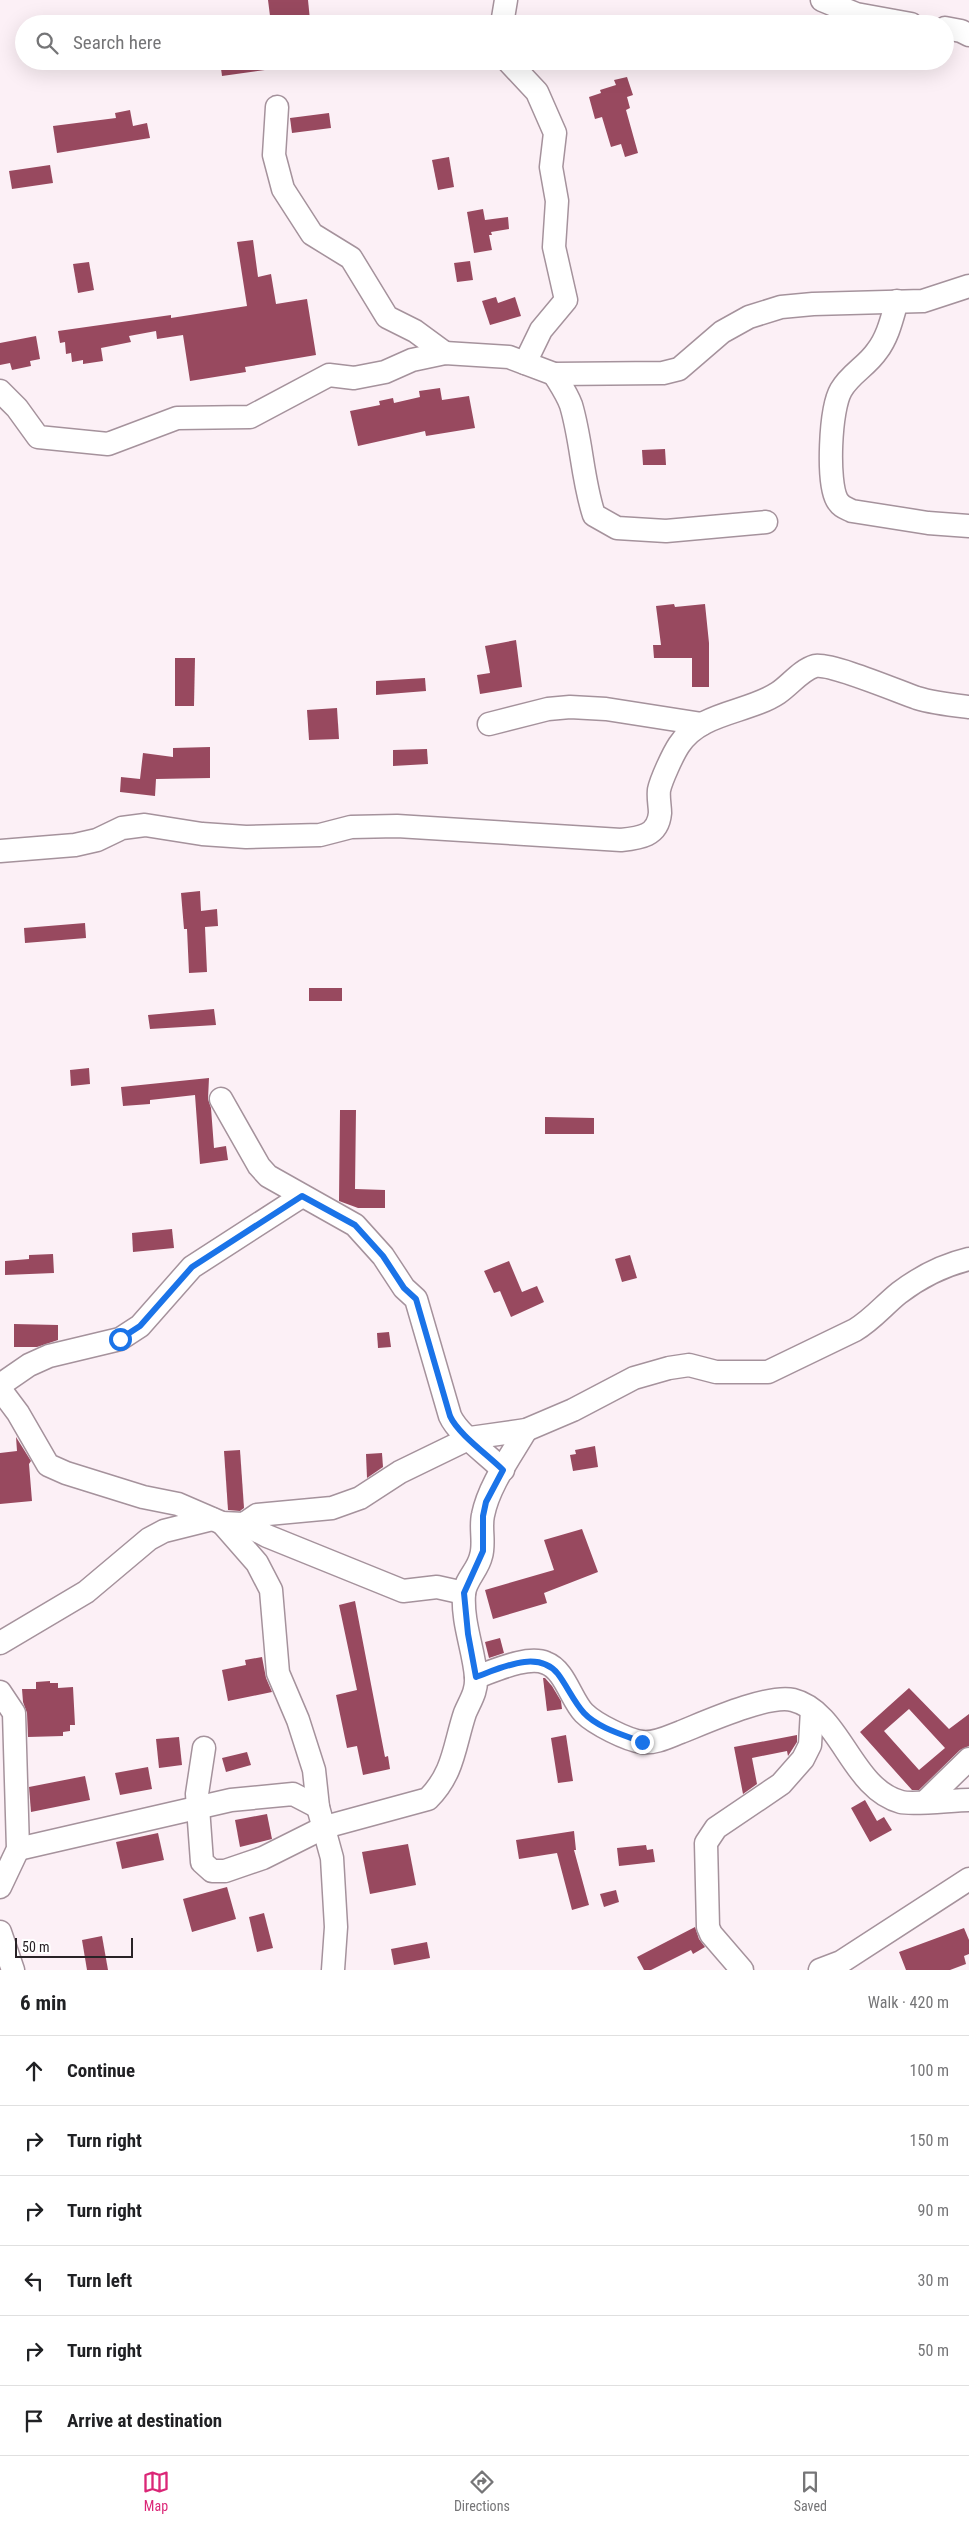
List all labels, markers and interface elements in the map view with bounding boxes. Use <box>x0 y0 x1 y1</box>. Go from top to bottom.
search box <box>15 15 954 70</box>
icon: search <box>33 29 61 57</box>
text: Search here <box>73 31 161 54</box>
route start <box>109 1328 132 1351</box>
route end <box>631 1731 654 1754</box>
scale bar <box>15 1935 132 1958</box>
text: 50 m <box>22 1939 50 1955</box>
text: 6 min <box>20 1991 67 2015</box>
text: Walk · 420 m <box>868 1993 949 2012</box>
icon: ahead <box>20 2057 48 2085</box>
text: Continue <box>67 2059 135 2082</box>
text: 100 m <box>910 2061 949 2080</box>
icon: right <box>20 2127 48 2155</box>
text: Turn right <box>67 2129 142 2152</box>
text: 150 m <box>910 2131 949 2150</box>
icon: right <box>20 2197 48 2225</box>
text: Turn right <box>67 2199 142 2222</box>
text: 90 m <box>917 2201 949 2220</box>
icon: left <box>20 2267 48 2295</box>
text: Turn left <box>67 2269 132 2292</box>
text: 30 m <box>917 2271 949 2290</box>
icon: right <box>20 2337 48 2365</box>
text: Turn right <box>67 2339 142 2362</box>
text: 50 m <box>917 2341 949 2360</box>
icon: arrive <box>20 2407 48 2435</box>
text: Arrive at destination <box>67 2409 222 2432</box>
tab: Map <box>142 2468 170 2514</box>
tab: Directions <box>454 2468 510 2514</box>
tab: Saved <box>794 2468 827 2514</box>

